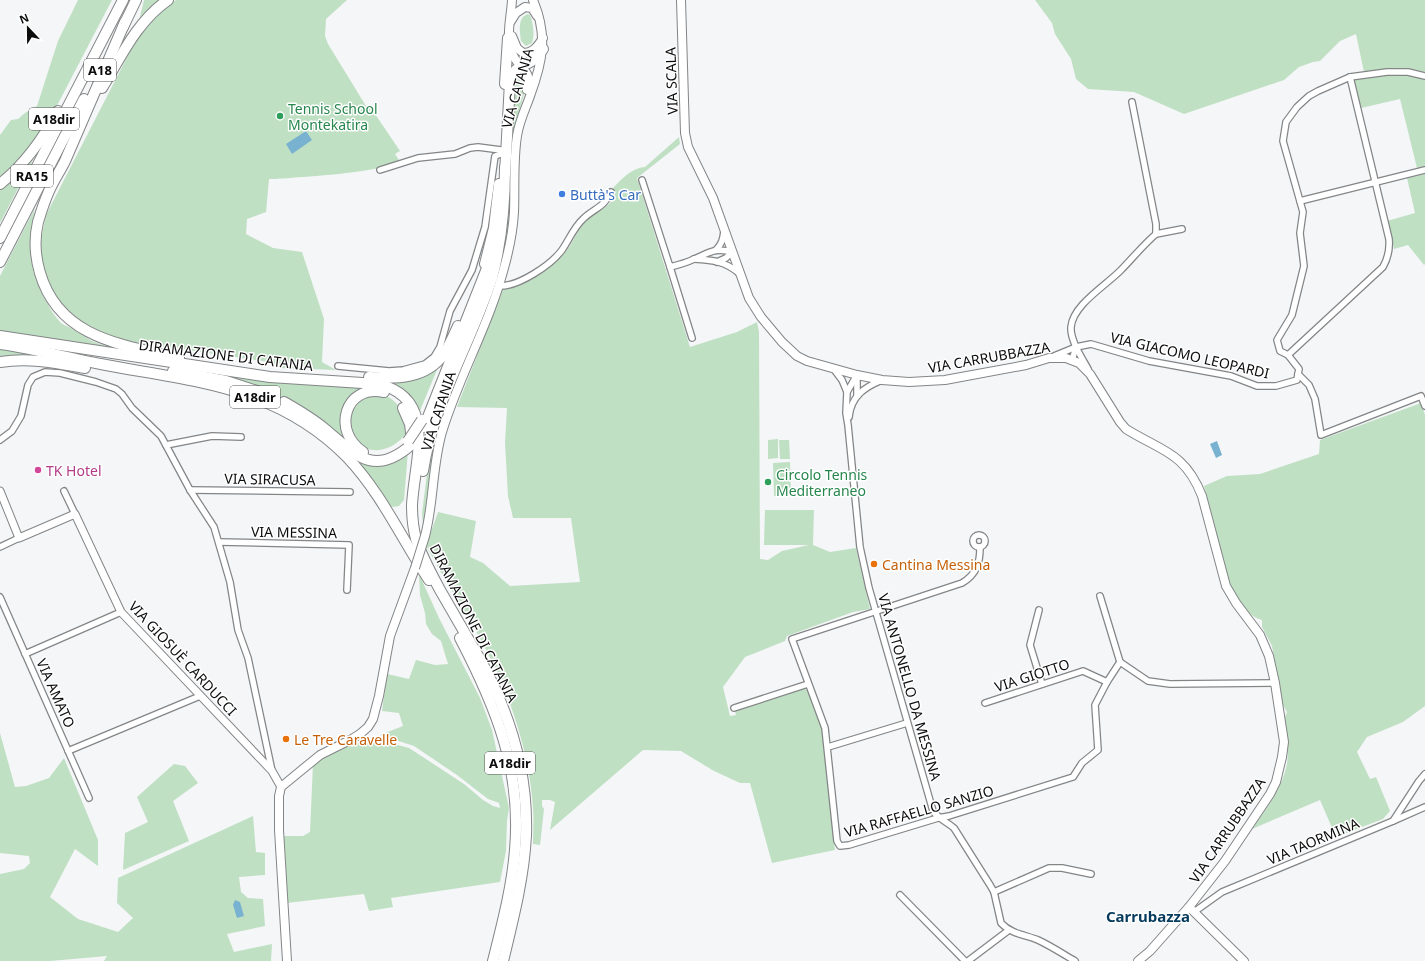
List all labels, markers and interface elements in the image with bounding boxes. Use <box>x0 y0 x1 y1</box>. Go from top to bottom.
north arrow <box>8 8 48 48</box>
text: N <box>17 10 31 27</box>
street label: VIA CATANIA <box>496 46 538 130</box>
street label: VIA SCALA <box>660 47 682 115</box>
road number: A18 <box>84 59 116 81</box>
place label: Tennis School Montekatira <box>288 99 378 134</box>
road number: A18dir <box>29 108 79 130</box>
marker: Tennis School Montekatira <box>275 111 285 121</box>
road number: RA15 <box>11 165 53 187</box>
place label: Buttà's Car <box>570 185 641 204</box>
marker: Buttà's Car <box>557 189 567 199</box>
street label: VIA GIACOMO LEOPARDI <box>1109 327 1272 383</box>
street label: DIRAMAZIONE DI CATANIA <box>138 335 314 375</box>
street label: VIA CARRUBBAZZA <box>927 337 1051 377</box>
street label: VIA CATANIA <box>416 369 460 453</box>
road number: A18dir <box>230 386 280 408</box>
place label: TK Hotel <box>46 461 102 480</box>
marker: TK Hotel <box>33 465 43 475</box>
place label: Circolo Tennis Mediterraneo <box>776 465 867 500</box>
street label: VIA SIRACUSA <box>224 469 316 489</box>
marker: Circolo Tennis Mediterraneo <box>763 477 773 487</box>
street label: VIA MESSINA <box>251 522 337 542</box>
street label: DIRAMAZIONE DI CATANIA <box>426 540 522 706</box>
place label: Cantina Messina <box>882 555 990 574</box>
marker: Cantina Messina <box>869 559 879 569</box>
street label: VIA ANTONELLO DA MESSINA <box>874 591 946 783</box>
street label: VIA GIOSUÈ CARDUCCI <box>125 597 241 720</box>
street label: VIA GIOTTO <box>992 654 1072 696</box>
street label: VIA AMATO <box>32 655 80 731</box>
place label: Le Tre Caravelle <box>294 730 397 749</box>
marker: Le Tre Caravelle <box>281 734 291 744</box>
road number: A18dir <box>485 752 535 774</box>
street label: VIA CARRUBBAZZA <box>1185 774 1269 886</box>
street label: VIA RAFFAELLO SANZIO <box>842 781 996 841</box>
street label: VIA TAORMINA <box>1264 813 1362 869</box>
district label: Carrubazza <box>1106 906 1190 926</box>

